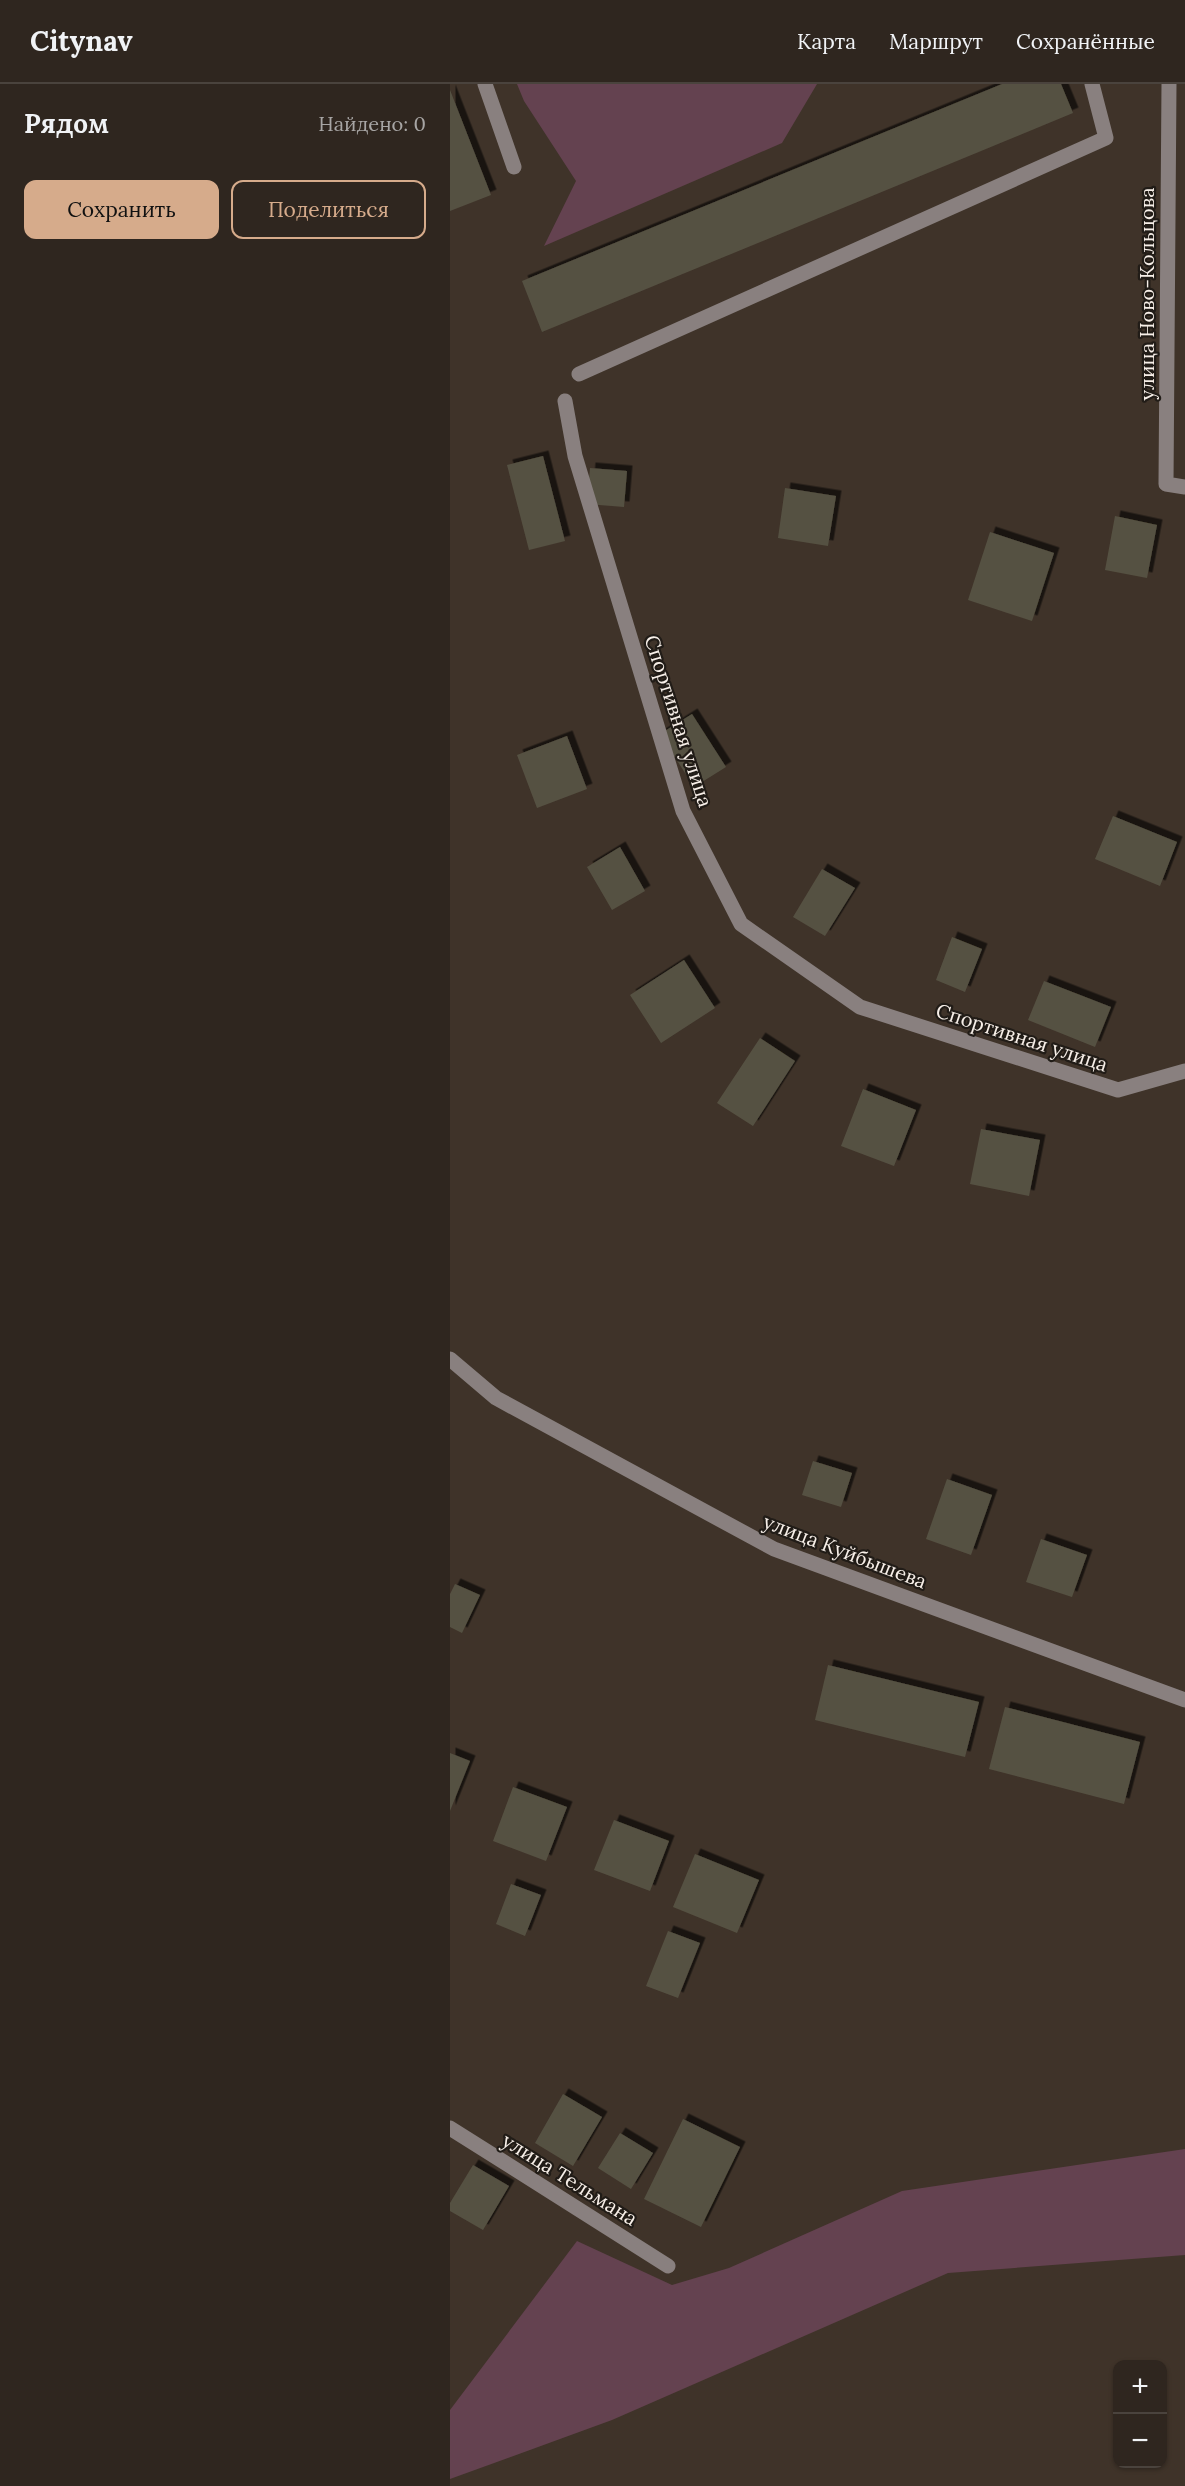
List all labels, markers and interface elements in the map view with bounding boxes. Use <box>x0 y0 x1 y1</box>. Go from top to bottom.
text: Citynav <box>30 23 133 59</box>
text: Карта <box>797 28 856 55</box>
text: Маршрут <box>889 28 983 55</box>
text: Сохранённые <box>1016 28 1155 55</box>
text: Рядом <box>24 107 109 140</box>
text: Найдено: 0 <box>318 111 426 136</box>
button: Сохранить <box>24 180 219 239</box>
button: Поделиться <box>231 180 426 239</box>
street label: улица Ново-Кольцова <box>1134 188 1159 400</box>
street label: Спортивная улица <box>639 632 719 810</box>
street label: Спортивная улица <box>933 997 1111 1077</box>
street label: улица Куйбышева <box>760 1508 930 1594</box>
street label: улица Тельмана <box>498 2127 642 2231</box>
map controls <box>1113 2360 1167 2468</box>
button: + <box>1113 2360 1167 2414</box>
button: − <box>1113 2414 1167 2468</box>

